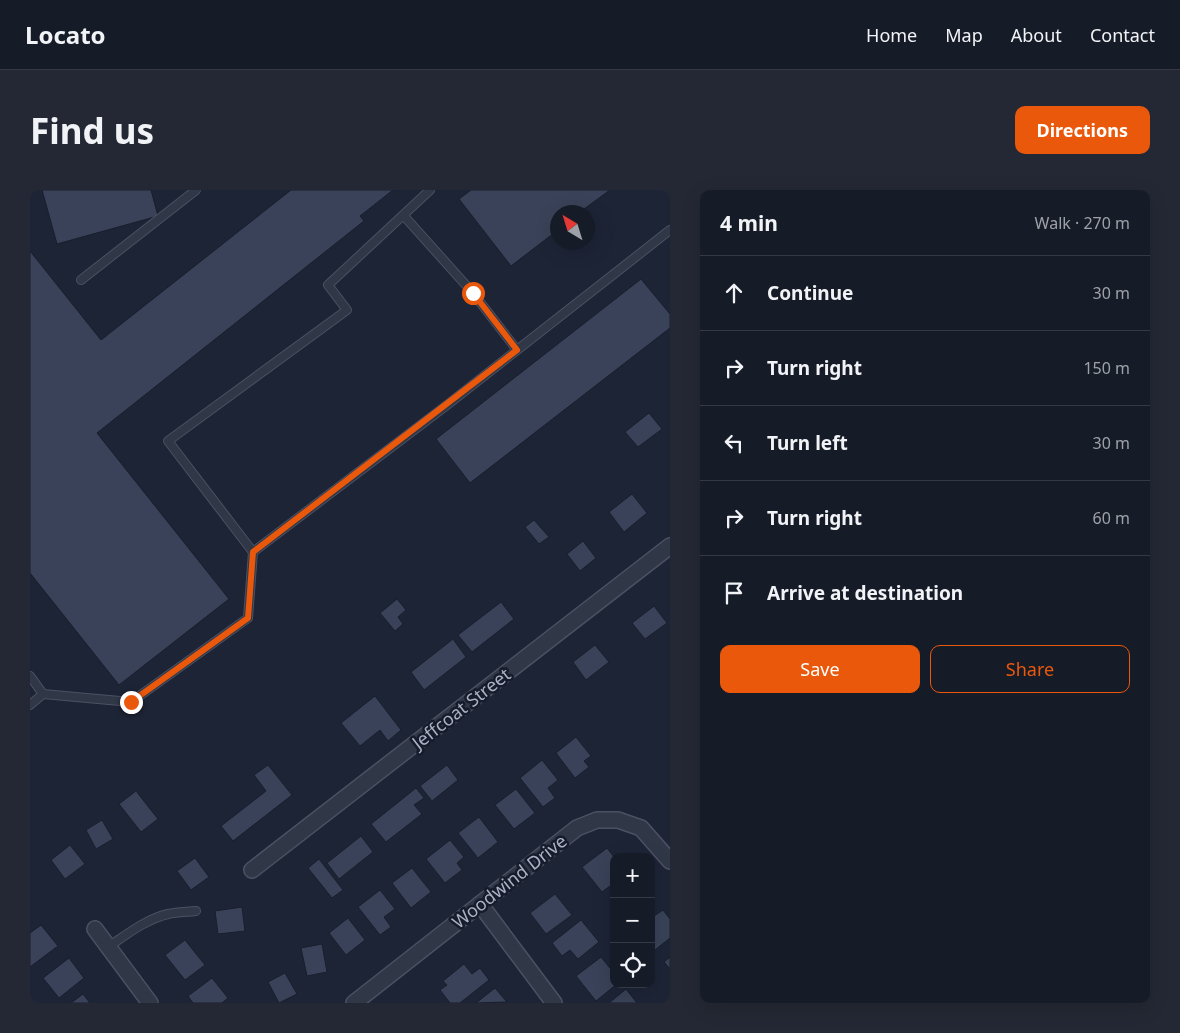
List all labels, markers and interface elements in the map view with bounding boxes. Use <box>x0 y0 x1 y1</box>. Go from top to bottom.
text: Locato <box>25 18 106 51</box>
text: Home <box>866 23 917 47</box>
text: Map <box>945 23 983 47</box>
text: About <box>1011 23 1062 47</box>
text: Contact <box>1090 23 1155 47</box>
button: Directions <box>1015 106 1150 154</box>
text: Find us <box>30 107 154 154</box>
north arrow <box>550 205 595 250</box>
text: 4 min <box>720 209 778 237</box>
text: Walk · 270 m <box>1035 212 1130 234</box>
icon: ahead <box>720 279 748 307</box>
text: Continue <box>767 280 853 306</box>
route start <box>462 282 485 305</box>
text: 30 m <box>1093 282 1130 304</box>
icon: right <box>720 354 748 382</box>
text: Turn right <box>767 355 862 381</box>
text: 150 m <box>1083 357 1130 379</box>
icon: left <box>720 429 748 457</box>
text: Turn left <box>767 430 848 456</box>
text: 30 m <box>1093 432 1130 454</box>
icon: right <box>720 504 748 532</box>
text: Turn right <box>767 505 862 531</box>
text: 60 m <box>1093 507 1130 529</box>
icon: arrive <box>720 579 748 607</box>
text: Arrive at destination <box>767 580 963 606</box>
button: Save <box>720 645 920 693</box>
button: Share <box>930 645 1130 693</box>
street label: Jeffcoat Street <box>405 662 515 755</box>
route end <box>120 691 143 714</box>
street label: Woodwind Drive <box>447 829 571 933</box>
map controls <box>610 853 655 988</box>
button: + <box>610 853 655 898</box>
button: − <box>610 898 655 943</box>
button: locate <box>610 943 655 988</box>

